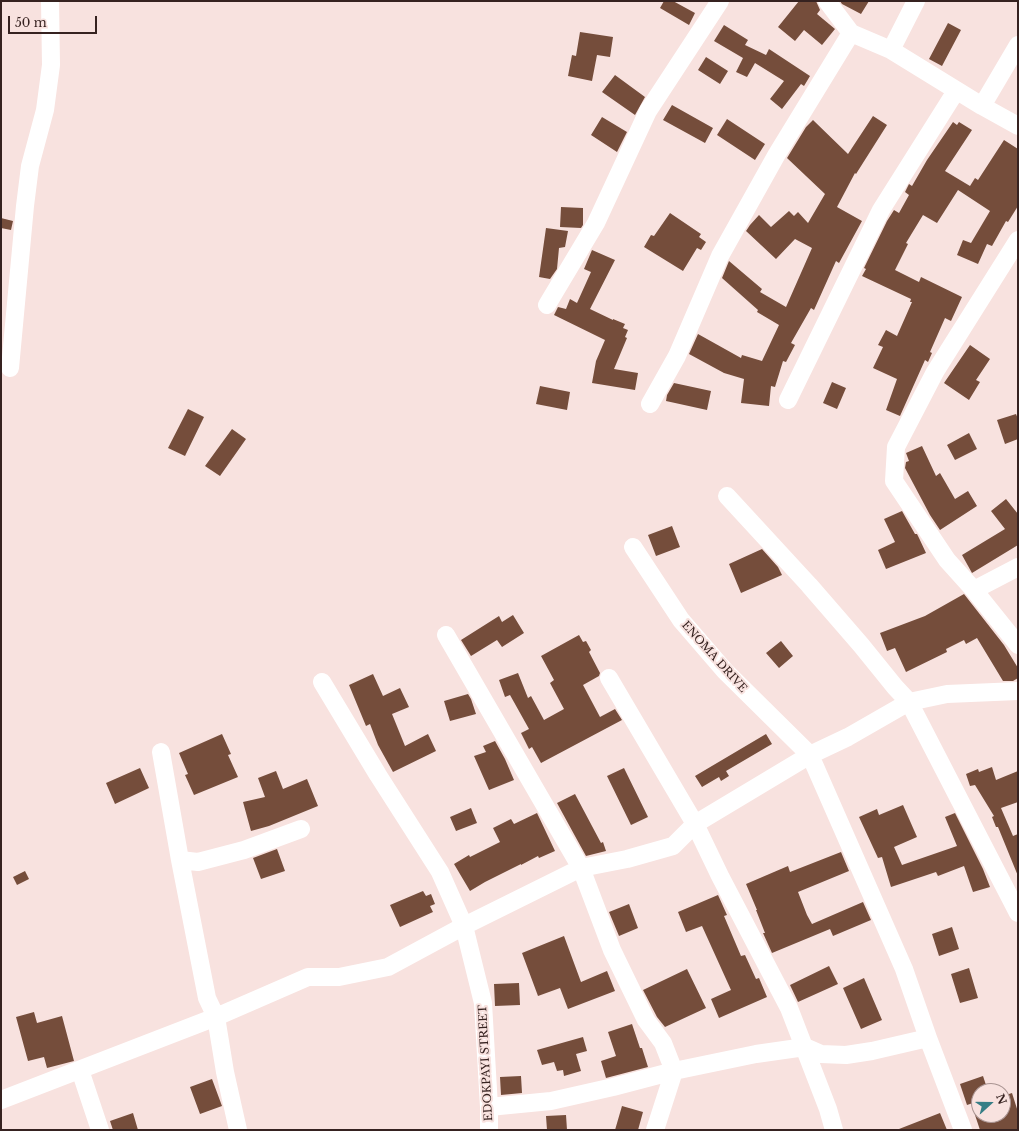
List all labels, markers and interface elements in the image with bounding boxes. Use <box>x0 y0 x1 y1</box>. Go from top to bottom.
scale bar <box>10 8 99 34</box>
text: 50 m <box>15 15 47 30</box>
street label: ENOMA DRIVE <box>679 619 749 695</box>
street label: EDOKPAYI STREET <box>476 1005 496 1121</box>
north arrow <box>971 1083 1011 1123</box>
text: N <box>993 1092 1010 1106</box>

